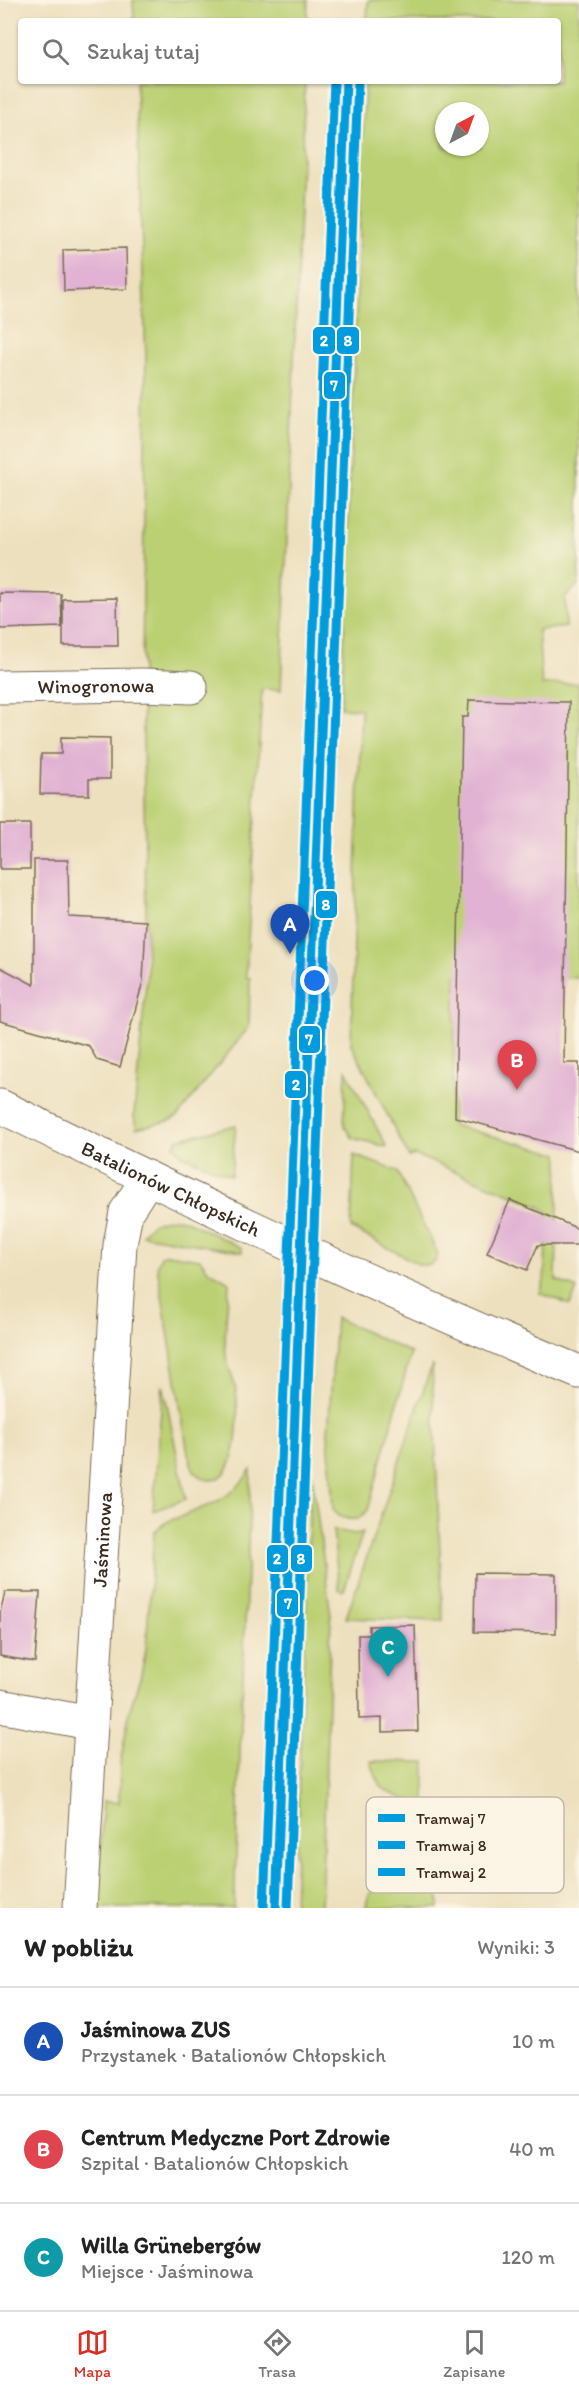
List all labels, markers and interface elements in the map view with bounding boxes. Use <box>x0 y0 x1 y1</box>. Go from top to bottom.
search box <box>18 18 561 84</box>
icon: search <box>39 35 72 68</box>
text: Szukaj tutaj <box>87 38 200 65</box>
north arrow <box>435 102 489 156</box>
line badge: 2 <box>312 326 336 355</box>
line badge: 8 <box>336 326 360 355</box>
text: 2 <box>320 331 329 350</box>
text: 8 <box>344 331 353 350</box>
line badge: 7 <box>323 371 346 400</box>
text: 7 <box>329 376 338 395</box>
street label: Winogronowa <box>37 673 155 698</box>
line badge: 8 <box>315 890 338 919</box>
text: 8 <box>322 895 331 914</box>
pin: A <box>270 904 310 954</box>
your location <box>300 966 329 995</box>
line badge: 7 <box>298 1025 321 1054</box>
text: 7 <box>304 1030 313 1049</box>
pin: B <box>498 1040 536 1090</box>
line badge: 2 <box>284 1070 307 1099</box>
text: 2 <box>292 1075 301 1094</box>
street label: Batalionów Chłopskich <box>78 1136 265 1242</box>
street label: Jaśminowa <box>87 1491 117 1588</box>
line badge: 2 <box>266 1544 289 1573</box>
line badge: 8 <box>290 1544 313 1573</box>
text: 2 <box>273 1549 282 1568</box>
text: 8 <box>297 1549 306 1568</box>
line badge: 7 <box>276 1589 299 1618</box>
text: 7 <box>283 1594 292 1613</box>
pin: C <box>368 1628 408 1677</box>
legend <box>366 1797 564 1893</box>
text: Tramwaj 7 <box>416 1809 486 1828</box>
text: Tramwaj 8 <box>416 1836 487 1855</box>
text: Tramwaj 2 <box>416 1863 487 1882</box>
text: W pobliżu <box>24 1931 133 1963</box>
text: Wyniki: 3 <box>477 1935 555 1959</box>
text: Jaśminowa ZUS <box>81 2016 230 2043</box>
text: A <box>37 2029 50 2053</box>
text: 10 m <box>512 2029 555 2053</box>
text: Przystanek · Batalionów Chłopskich <box>81 2043 386 2067</box>
text: Centrum Medyczne Port Zdrowie <box>81 2124 390 2151</box>
text: B <box>37 2137 50 2161</box>
text: 40 m <box>509 2137 555 2161</box>
text: Szpital · Batalionów Chłopskich <box>81 2151 349 2175</box>
text: Willa Grünebergów <box>81 2232 261 2259</box>
text: C <box>37 2245 50 2269</box>
text: 120 m <box>502 2245 555 2269</box>
text: Miejsce · Jaśminowa <box>81 2259 253 2283</box>
tab: Mapa <box>74 2326 111 2381</box>
tab: Trasa <box>258 2326 296 2381</box>
tab: Zapisane <box>443 2326 505 2381</box>

